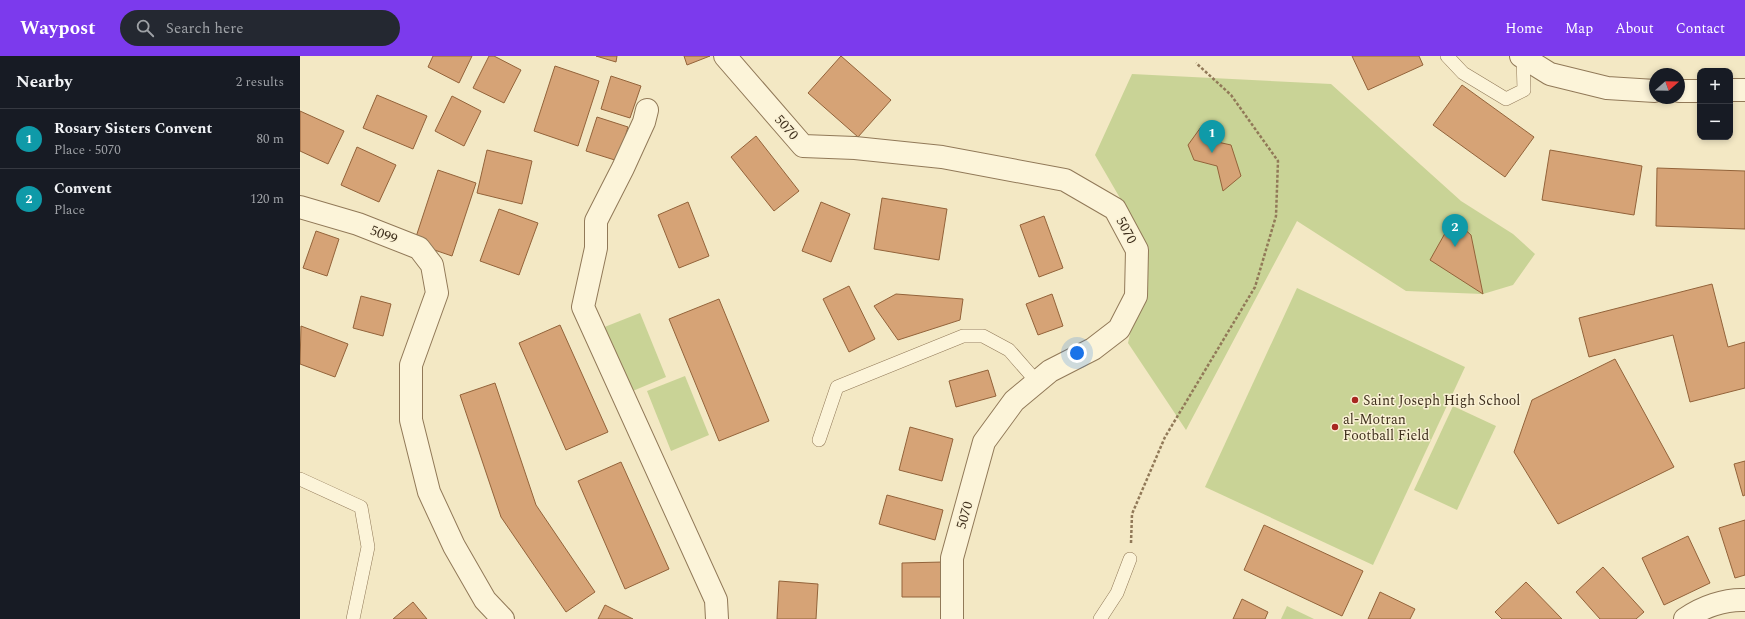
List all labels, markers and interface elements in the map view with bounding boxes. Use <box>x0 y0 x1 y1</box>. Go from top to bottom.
search box <box>120 10 400 46</box>
text: Waypost <box>20 14 96 43</box>
icon: search <box>134 17 156 39</box>
text: Search here <box>166 17 243 40</box>
text: Home <box>1505 18 1543 39</box>
text: Map <box>1565 18 1593 39</box>
text: About <box>1615 18 1654 39</box>
text: Contact <box>1676 18 1725 39</box>
north arrow <box>1649 68 1685 104</box>
map controls <box>1697 68 1733 140</box>
button: + <box>1697 68 1733 104</box>
text: Nearby <box>16 69 72 95</box>
text: 2 results <box>236 72 284 92</box>
button: − <box>1697 104 1733 140</box>
street label: 5070 <box>770 110 804 145</box>
text: Rosary Sisters Convent <box>54 117 212 140</box>
pin: 1 <box>1199 120 1225 153</box>
text: 1 <box>25 129 33 149</box>
text: 80 m <box>257 129 284 149</box>
text: Place · 5070 <box>54 140 121 160</box>
text: Convent <box>54 177 112 200</box>
text: 2 <box>25 189 33 209</box>
text: 120 m <box>250 189 284 209</box>
text: Place <box>54 200 85 220</box>
street label: 5070 <box>1111 213 1142 248</box>
pin: 2 <box>1442 214 1468 247</box>
street label: 5099 <box>367 220 401 249</box>
your location <box>1067 343 1087 363</box>
place label: Saint Joseph High School <box>1363 390 1520 411</box>
marker: Saint Joseph High School <box>1350 395 1360 405</box>
place label: al-Motran Football Field <box>1343 409 1429 446</box>
marker: al-Motran Football Field <box>1330 422 1340 432</box>
street label: 5070 <box>951 499 978 531</box>

